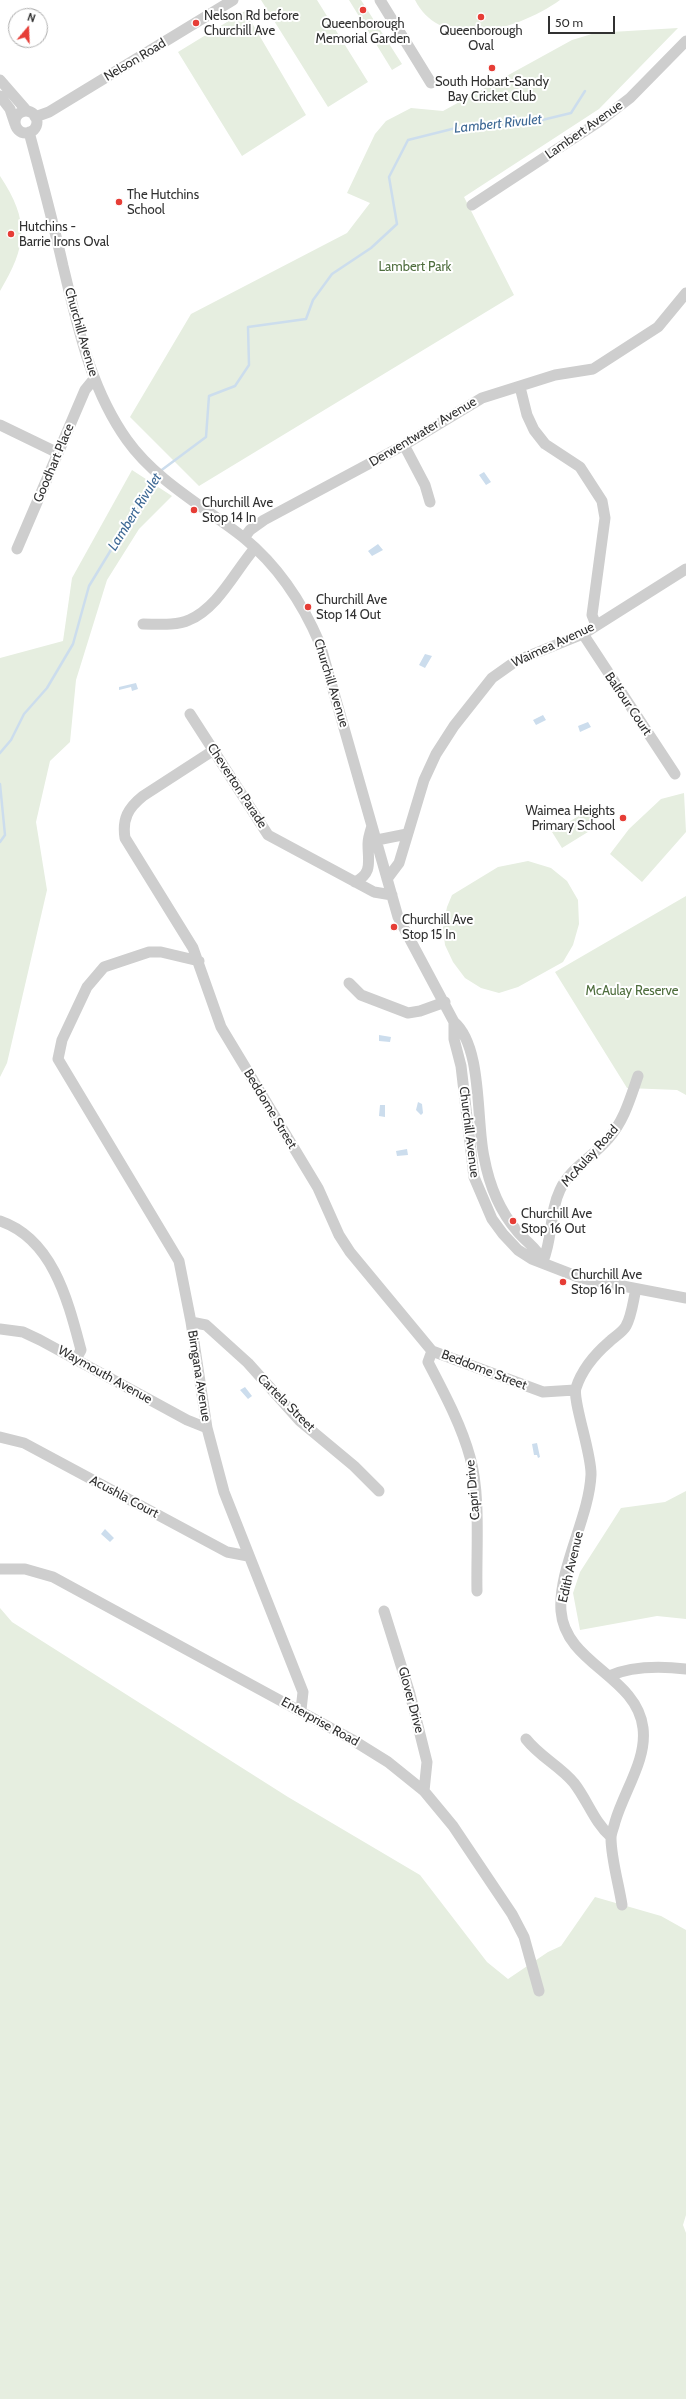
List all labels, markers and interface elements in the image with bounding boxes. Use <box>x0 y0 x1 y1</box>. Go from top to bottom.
marker: Queenborough Memorial Garden <box>358 5 368 15</box>
north arrow <box>8 8 48 48</box>
place label: Nelson Rd before Churchill Ave <box>204 8 299 39</box>
scale bar <box>550 8 617 34</box>
text: N <box>26 10 38 25</box>
marker: Queenborough Oval <box>476 12 486 22</box>
text: 50 m <box>555 15 583 30</box>
place label: Queenborough Memorial Garden <box>316 16 410 47</box>
marker: Nelson Rd before Churchill Ave <box>191 18 201 28</box>
place label: Queenborough Oval <box>439 23 523 54</box>
street label: Nelson Road <box>101 35 169 85</box>
marker: South Hobart-Sandy Bay Cricket Club <box>487 63 497 73</box>
place label: South Hobart-Sandy Bay Cricket Club <box>435 74 549 105</box>
street label: Lambert Avenue <box>542 98 626 162</box>
water label: Lambert Rivulet <box>453 111 543 137</box>
place label: The Hutchins School <box>127 187 199 218</box>
marker: The Hutchins School <box>114 197 124 207</box>
place label: Hutchins - Barrie Irons Oval <box>19 219 109 250</box>
marker: Hutchins - Barrie Irons Oval <box>6 229 16 239</box>
park label: Lambert Park <box>379 259 451 275</box>
street label: Churchill Avenue <box>61 286 101 378</box>
street label: Derwentwater Avenue <box>367 394 479 470</box>
street label: Goodhart Place <box>30 421 78 505</box>
water label: Lambert Rivulet <box>105 470 165 554</box>
place label: Churchill Ave Stop 14 In <box>202 495 273 526</box>
marker: Churchill Ave Stop 14 In <box>189 505 199 515</box>
place label: Churchill Ave Stop 14 Out <box>316 592 387 623</box>
marker: Churchill Ave Stop 14 Out <box>303 602 313 612</box>
street label: Waimea Avenue <box>509 619 597 671</box>
street label: Churchill Avenue <box>310 637 352 729</box>
street label: Balfour Court <box>601 670 655 738</box>
street label: Cheverton Parade <box>204 741 270 831</box>
place label: Waimea Heights Primary School <box>525 803 615 834</box>
marker: Waimea Heights Primary School <box>618 813 628 823</box>
place label: Churchill Ave Stop 15 In <box>402 912 473 943</box>
marker: Churchill Ave Stop 15 In <box>389 922 399 932</box>
park label: McAulay Reserve <box>586 983 678 999</box>
street label: Beddome Street <box>240 1066 300 1152</box>
street label: Churchill Avenue <box>456 1085 482 1179</box>
street label: McAulay Road <box>558 1122 622 1190</box>
place label: Churchill Ave Stop 16 Out <box>521 1206 592 1237</box>
marker: Churchill Ave Stop 16 Out <box>508 1216 518 1226</box>
place label: Churchill Ave Stop 16 In <box>571 1267 642 1298</box>
marker: Churchill Ave Stop 16 In <box>558 1277 568 1287</box>
street label: Birngana Avenue <box>184 1329 214 1423</box>
street label: Waymouth Avenue <box>55 1343 155 1407</box>
street label: Beddome Street <box>439 1347 529 1393</box>
street label: Cartela Street <box>254 1371 318 1435</box>
street label: Capri Drive <box>463 1459 483 1521</box>
street label: Acushla Court <box>87 1472 161 1522</box>
street label: Edith Avenue <box>555 1530 587 1604</box>
street label: Glover Drive <box>395 1665 427 1735</box>
street label: Enterprise Road <box>278 1694 362 1750</box>

